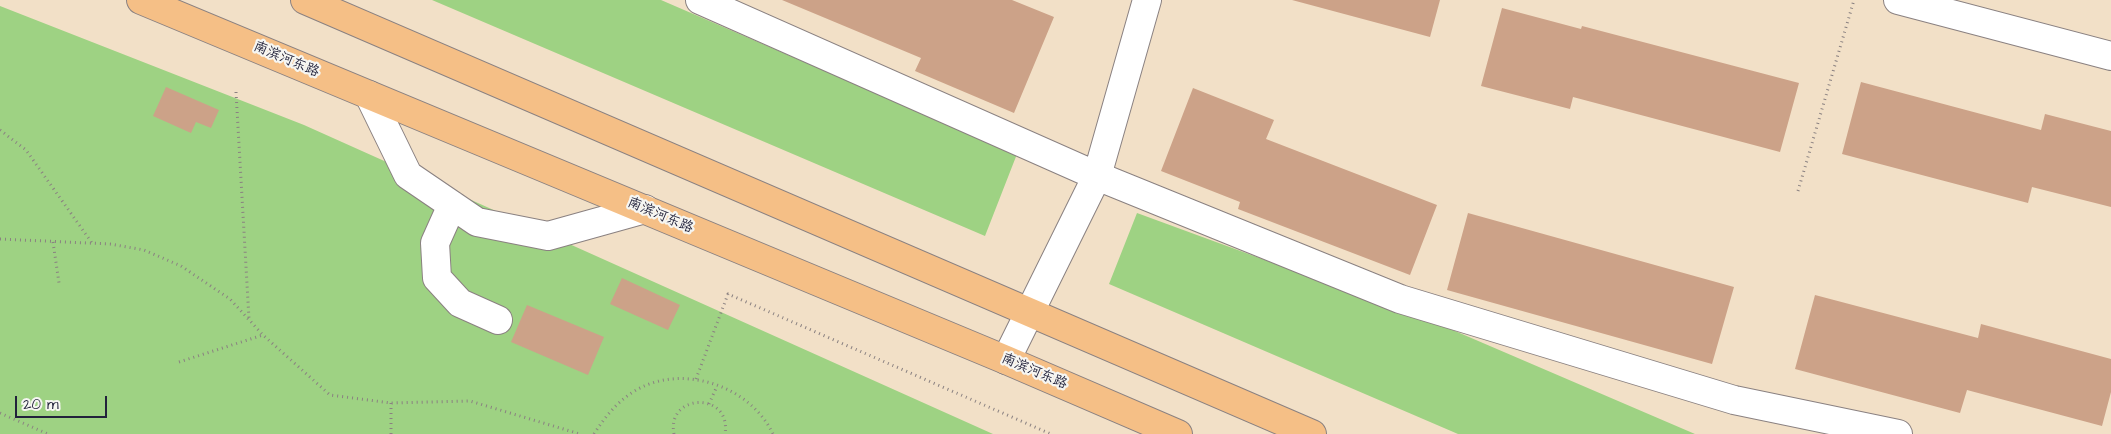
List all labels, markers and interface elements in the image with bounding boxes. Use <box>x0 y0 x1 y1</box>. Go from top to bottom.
street label: 南滨河东路 <box>251 39 321 81</box>
street label: 南滨河东路 <box>625 195 695 237</box>
street label: 南滨河东路 <box>999 351 1069 393</box>
scale bar <box>18 386 110 418</box>
text: 20 m <box>23 394 59 415</box>

